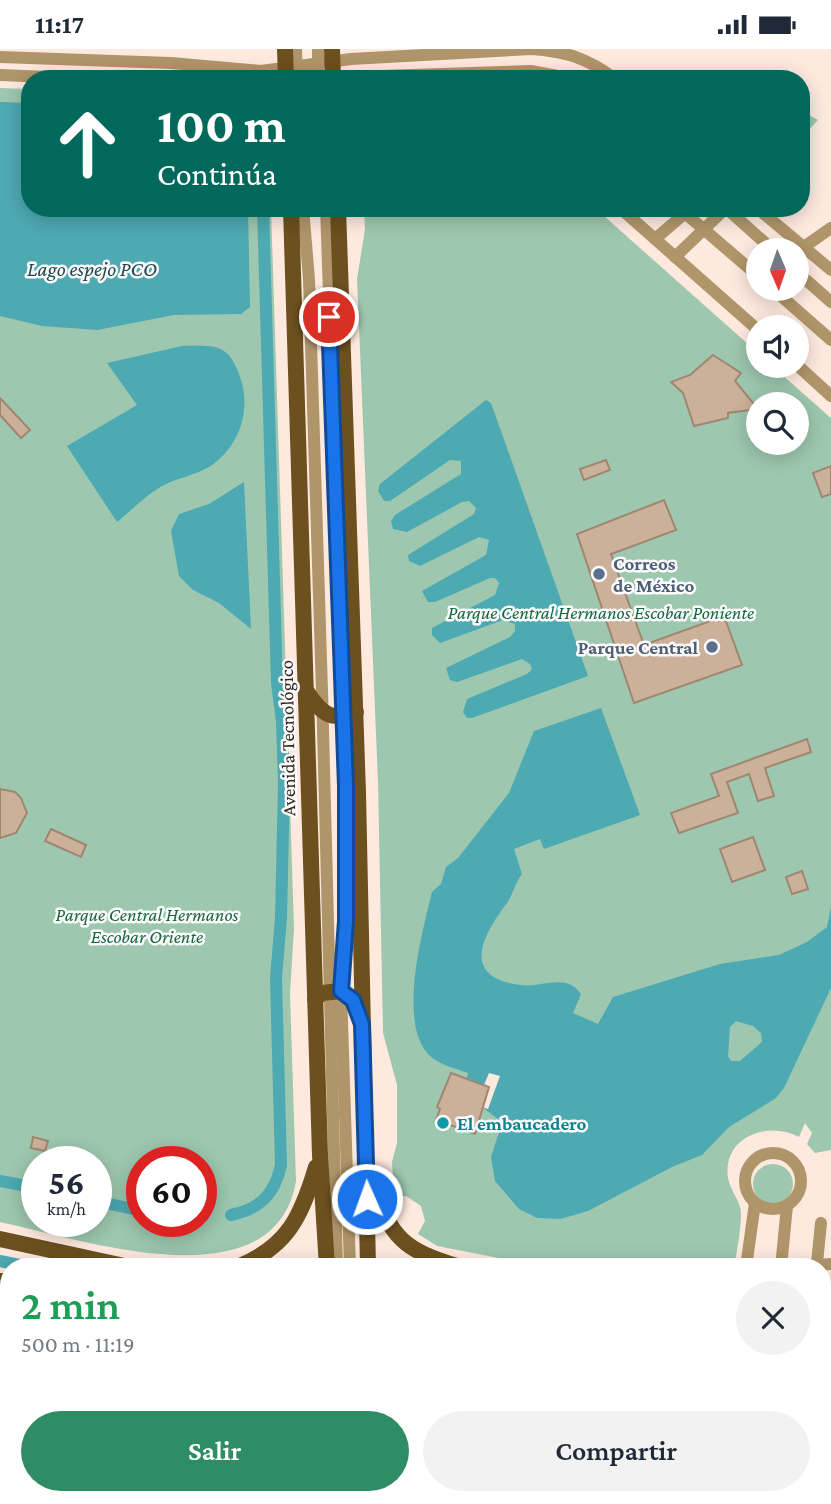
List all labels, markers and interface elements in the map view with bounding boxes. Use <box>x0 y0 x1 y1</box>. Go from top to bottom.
text: 11:17 <box>35 10 84 39</box>
icon: ahead <box>42 98 133 189</box>
text: 100 m <box>157 98 286 153</box>
text: Continúa <box>157 156 277 192</box>
north arrow <box>746 238 808 301</box>
map controls <box>746 238 809 455</box>
water label: Lago espejo PCO <box>27 257 157 281</box>
pin <box>299 287 359 347</box>
icon: arrive <box>310 298 348 336</box>
button: sound <box>746 315 809 378</box>
button: search <box>746 392 809 455</box>
place label: Correos de México <box>613 553 694 596</box>
marker: Correos de México <box>591 566 607 582</box>
park label: Parque Central Hermanos Escobar Poniente <box>448 602 754 623</box>
place label: Parque Central <box>578 637 698 658</box>
marker: Parque Central <box>704 639 720 655</box>
street label: Avenida Tecnológico <box>276 660 299 816</box>
park label: Parque Central Hermanos Escobar Oriente <box>56 904 239 947</box>
place label: El embaucadero <box>457 1113 586 1134</box>
marker: El embaucadero <box>435 1115 451 1131</box>
speed limit sign: 60 <box>126 1146 217 1237</box>
position arrow <box>330 1162 404 1236</box>
text: 56 <box>48 1163 85 1202</box>
text: km/h <box>47 1199 86 1219</box>
text: 2 min <box>21 1281 120 1328</box>
button: close <box>736 1281 810 1355</box>
text: 500 m · 11:19 <box>21 1331 135 1357</box>
button: Salir <box>21 1411 409 1491</box>
button: Compartir <box>423 1411 810 1491</box>

